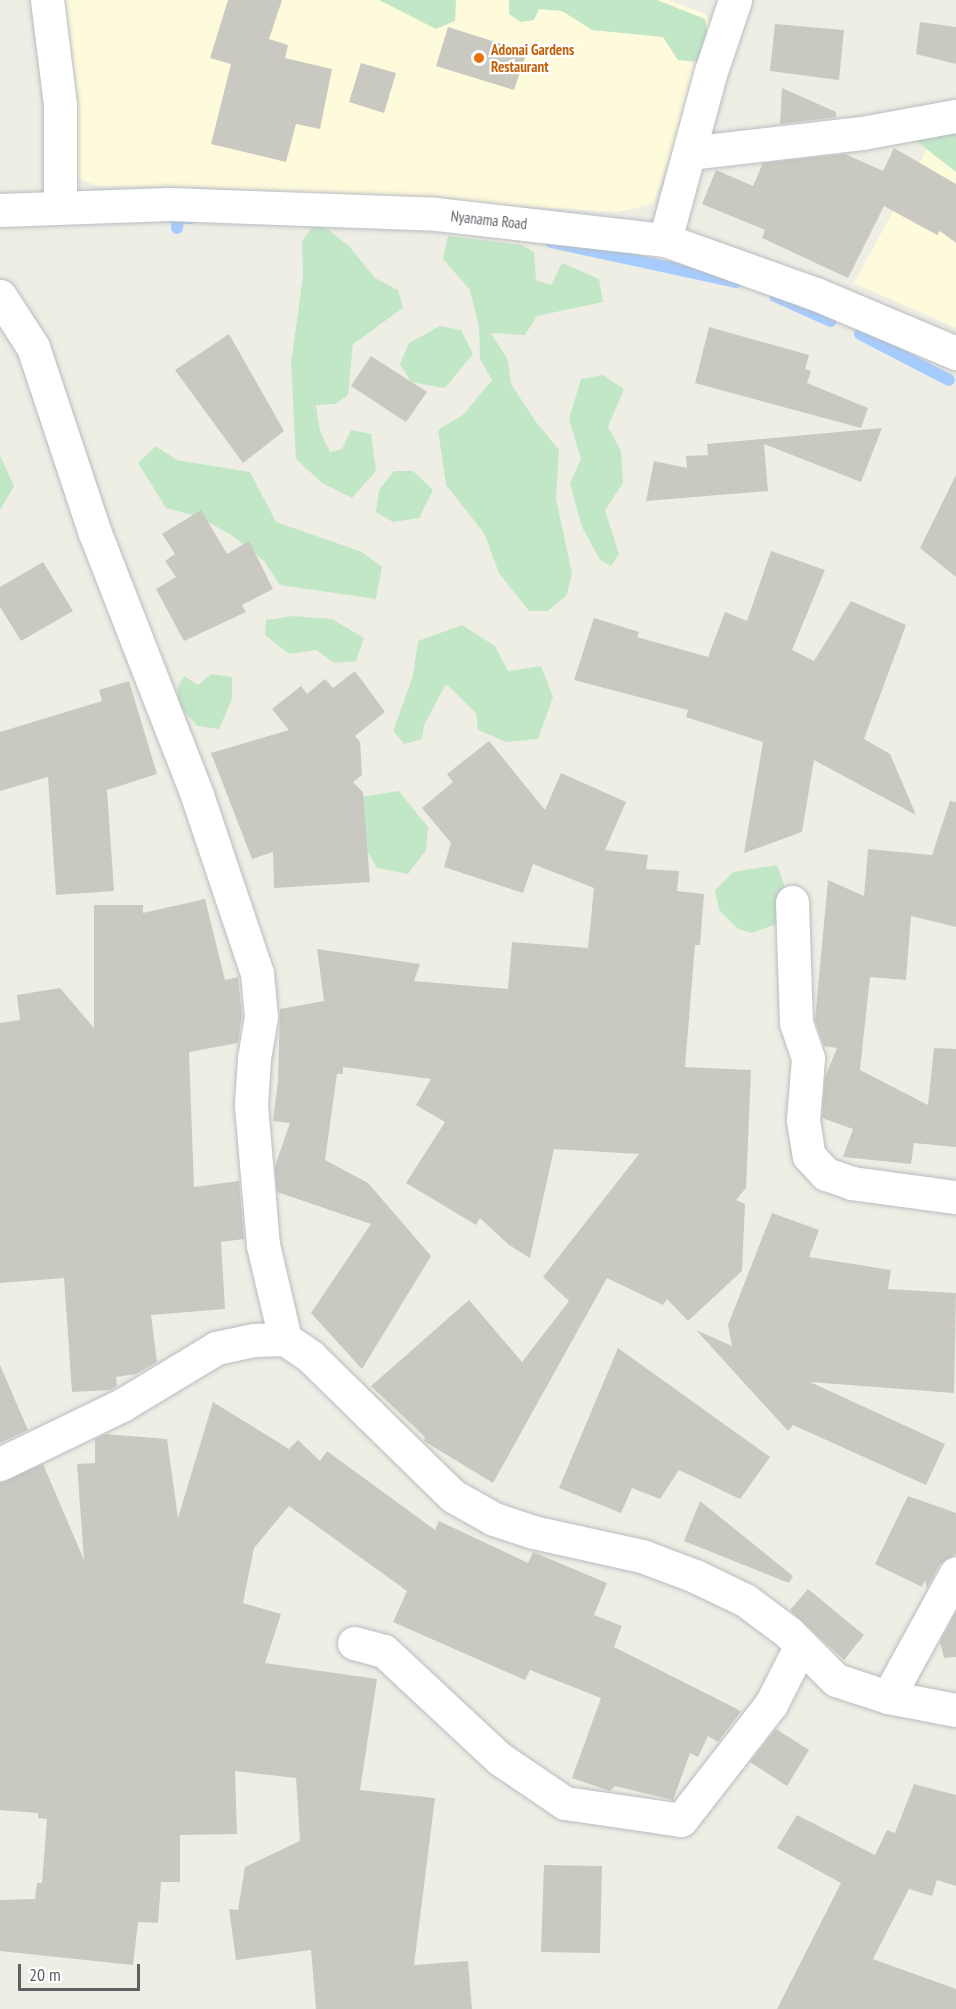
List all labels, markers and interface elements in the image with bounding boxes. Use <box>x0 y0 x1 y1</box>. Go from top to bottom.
place label: Adonai Gardens Restaurant <box>491 40 574 75</box>
marker: Adonai Gardens Restaurant <box>472 51 486 65</box>
street label: Nyanama Road <box>450 207 528 233</box>
scale bar <box>21 1952 142 1990</box>
text: 20 m <box>29 1963 61 1986</box>

